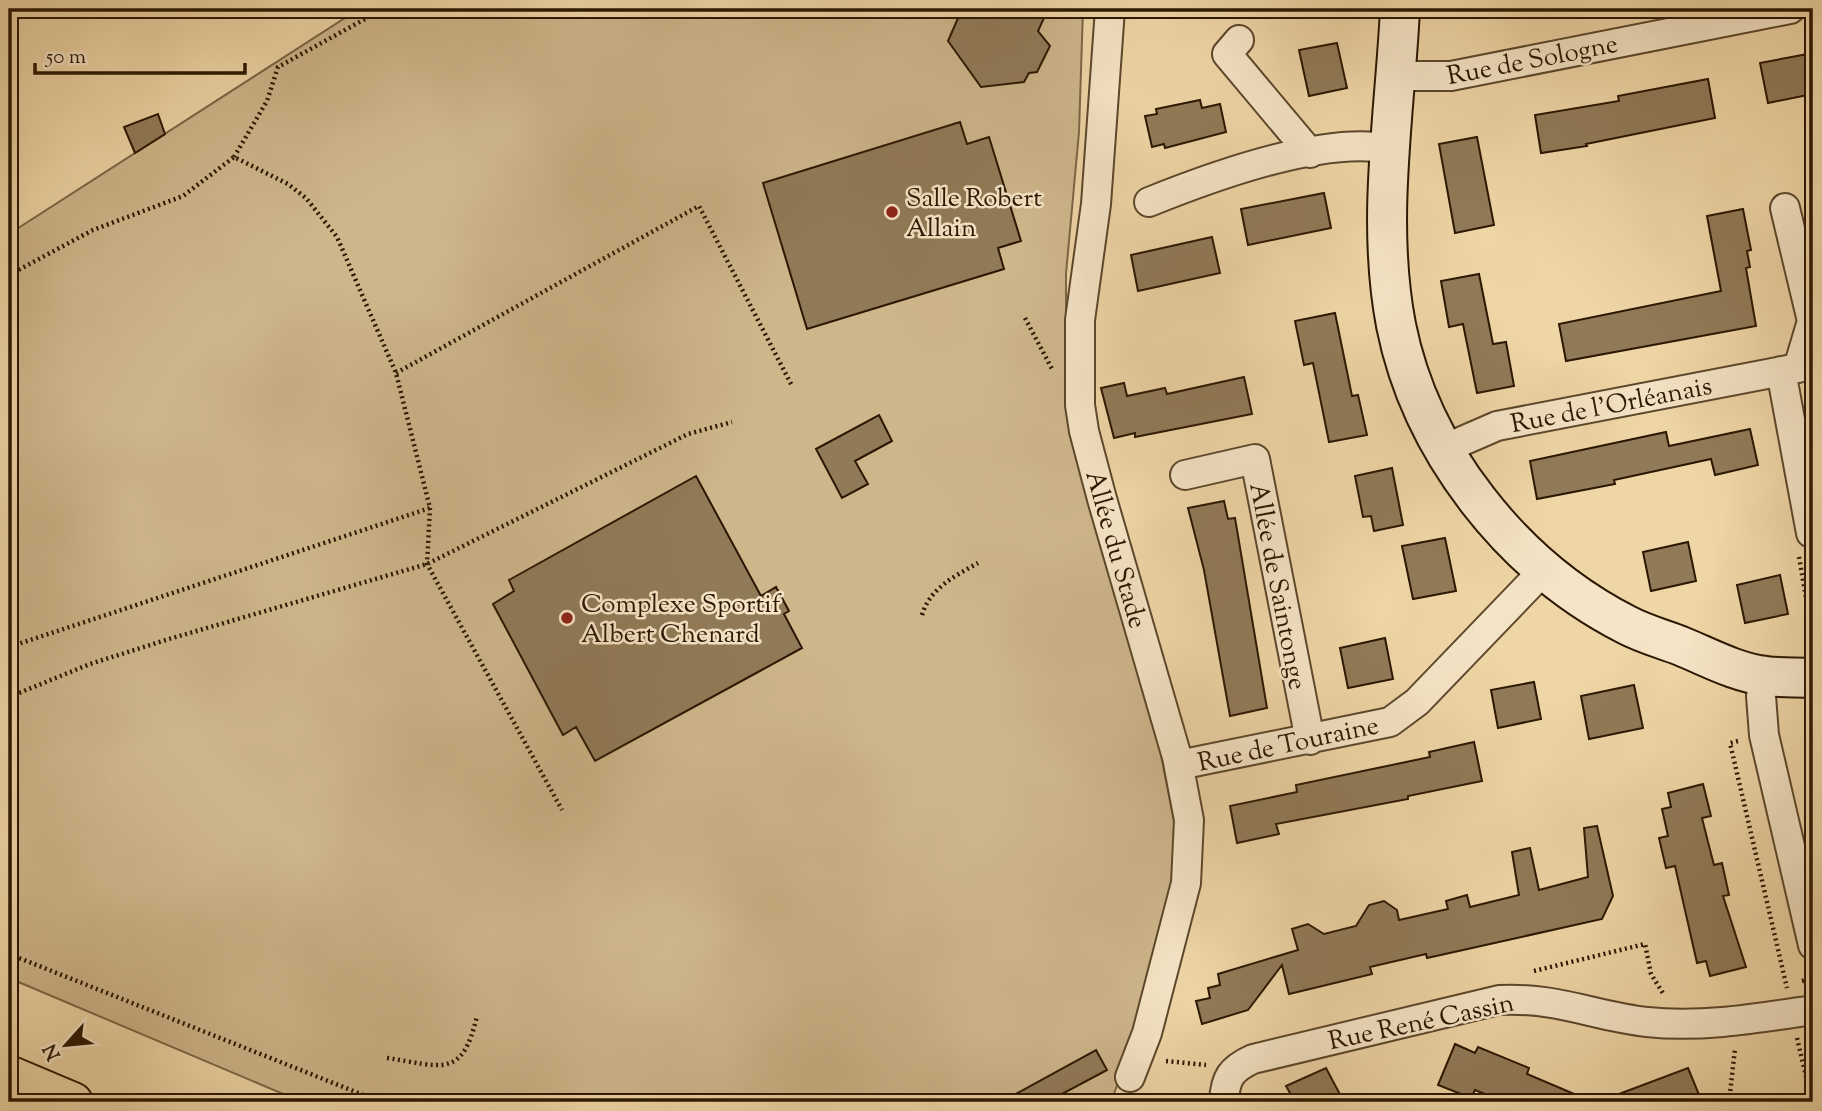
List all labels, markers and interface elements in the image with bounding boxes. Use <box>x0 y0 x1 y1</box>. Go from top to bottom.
street label: Rue de Sologne <box>1444 27 1621 96</box>
scale bar <box>35 32 245 76</box>
text: 50 m <box>45 43 86 73</box>
place label: Salle Robert Allain <box>906 181 1042 248</box>
marker: Salle Robert Allain <box>884 204 900 220</box>
street label: Rue de l'Orléanais <box>1508 369 1715 444</box>
street label: Allée du Stade <box>1074 466 1155 633</box>
street label: Allée de Saintonge <box>1238 480 1315 693</box>
place label: Complexe Sportif Albert Chenard <box>581 587 782 654</box>
marker: Complexe Sportif Albert Chenard <box>559 610 575 626</box>
street label: Rue de Touraine <box>1195 708 1382 783</box>
street label: Rue René Cassin <box>1325 986 1518 1061</box>
north arrow <box>32 1010 102 1080</box>
text: N <box>38 1039 69 1064</box>

